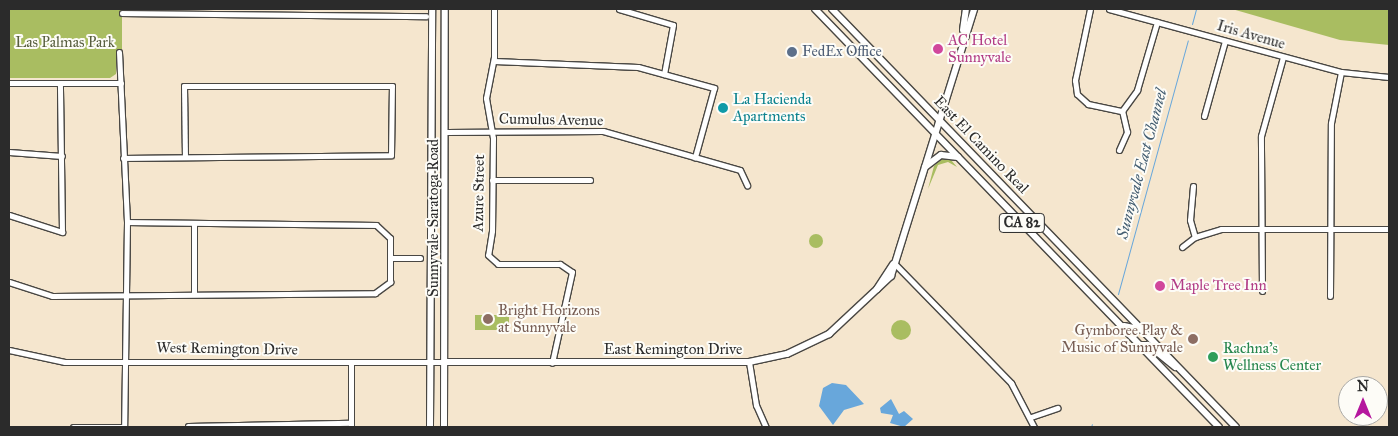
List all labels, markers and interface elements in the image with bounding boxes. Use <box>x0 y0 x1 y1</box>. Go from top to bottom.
street label: Iris Avenue <box>1215 17 1287 53</box>
place label: AC Hotel Sunnyvale <box>948 31 1011 66</box>
park label: Las Palmas Park <box>15 34 115 52</box>
place label: FedEx Office <box>802 43 882 61</box>
marker: AC Hotel Sunnyvale <box>932 43 944 55</box>
marker: FedEx Office <box>786 46 798 58</box>
water label: Sunnyvale East Channel <box>1113 87 1171 241</box>
place label: La Hacienda Apartments <box>733 90 812 125</box>
street label: East El Camino Real <box>930 93 1032 197</box>
marker: La Hacienda Apartments <box>717 102 729 114</box>
street label: Cumulus Avenue <box>499 110 603 130</box>
street label: Sunnyvale-Saratoga Road <box>425 139 443 297</box>
street label: Azure Street <box>469 154 489 232</box>
road number: CA 82 <box>998 212 1046 234</box>
place label: Maple Tree Inn <box>1170 277 1267 295</box>
marker: Maple Tree Inn <box>1154 280 1166 292</box>
place label: Bright Horizons at Sunnyvale <box>498 301 600 336</box>
marker: Bright Horizons at Sunnyvale <box>482 313 494 325</box>
place label: Gymboree Play & Music of Sunnyvale <box>1061 321 1183 356</box>
marker: Gymboree Play & Music of Sunnyvale <box>1187 333 1199 345</box>
street label: West Remington Drive <box>156 339 298 359</box>
place label: Rachna's Wellness Center <box>1223 339 1321 374</box>
street label: East Remington Drive <box>604 341 742 359</box>
marker: Rachna's Wellness Center <box>1207 351 1219 363</box>
north arrow <box>1338 376 1388 426</box>
text: N <box>1357 378 1369 395</box>

